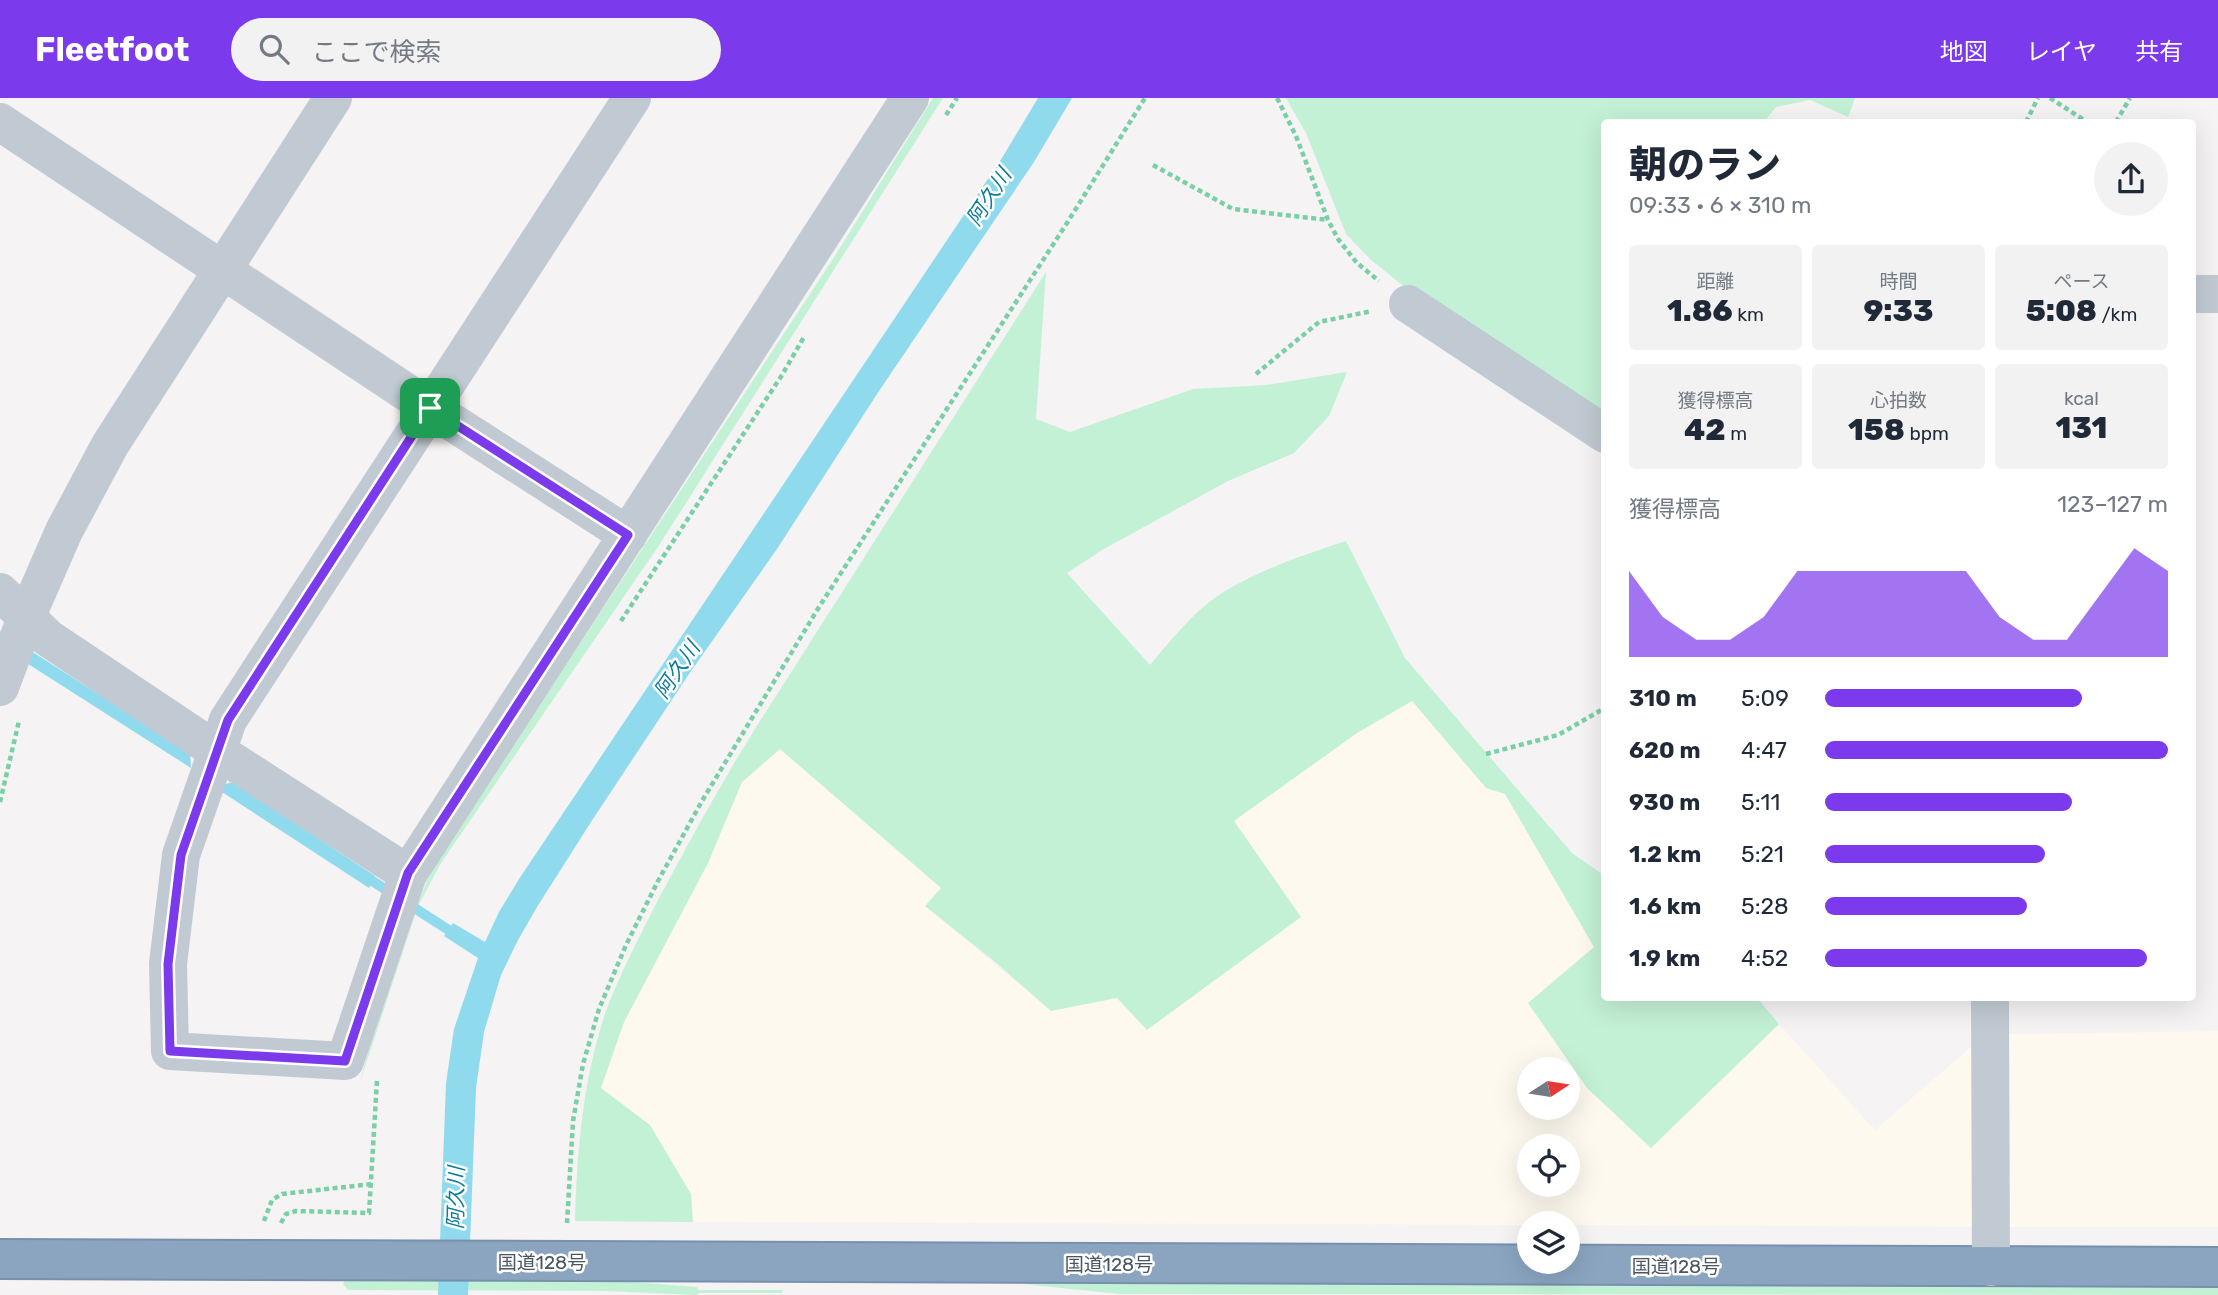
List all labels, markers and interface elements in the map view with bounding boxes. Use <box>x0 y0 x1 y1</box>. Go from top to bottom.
search box <box>231 18 721 81</box>
text: Fleetfoot <box>35 30 189 69</box>
icon: search <box>255 30 293 68</box>
text: ここで検索 <box>311 37 441 68</box>
text: 地図 <box>1940 38 1988 66</box>
text: レイヤ <box>2026 38 2097 66</box>
text: 共有 <box>2135 38 2183 66</box>
text: 朝のラン <box>1629 142 1781 188</box>
button: share <box>2094 142 2168 216</box>
water label: 阿久川 <box>961 162 1017 230</box>
text: 09:33 · 6 × 310 m <box>1629 191 1812 219</box>
text: 距離 <box>1696 270 1735 293</box>
text: 時間 <box>1879 270 1918 293</box>
text: ペース <box>2053 270 2110 293</box>
text: 1.86 <box>1667 293 1733 329</box>
text: 9:33 <box>1863 293 1934 329</box>
text: 5:08 <box>2026 293 2097 329</box>
text: km <box>1733 303 1764 326</box>
text: /km <box>2097 303 2137 326</box>
pin <box>400 378 460 438</box>
text: kcal <box>2064 387 2099 410</box>
icon: arrive <box>411 389 449 427</box>
text: 獲得標高 <box>1677 389 1754 412</box>
text: 心拍数 <box>1870 389 1927 412</box>
text: 131 <box>2056 410 2107 446</box>
text: 42 <box>1684 412 1726 448</box>
text: 158 <box>1848 412 1905 448</box>
text: m <box>1726 422 1747 445</box>
text: bpm <box>1905 422 1949 445</box>
text: 123–127 m <box>2057 490 2168 518</box>
text: 獲得標高 <box>1629 495 1721 523</box>
water label: 阿久川 <box>649 635 706 703</box>
text: 310 m <box>1629 684 1697 712</box>
text: 5:09 <box>1741 684 1789 712</box>
text: 620 m <box>1629 736 1701 764</box>
text: 4:47 <box>1741 736 1787 764</box>
text: 930 m <box>1629 788 1700 816</box>
text: 5:11 <box>1741 788 1780 816</box>
text: 1.2 km <box>1629 840 1701 868</box>
text: 5:21 <box>1741 840 1784 868</box>
text: 1.6 km <box>1629 892 1701 920</box>
text: 5:28 <box>1741 892 1789 920</box>
text: 1.9 km <box>1629 944 1700 972</box>
text: 4:52 <box>1741 944 1788 972</box>
north arrow <box>1517 1057 1580 1120</box>
map controls <box>1517 1057 1580 1274</box>
button: locate <box>1517 1134 1580 1197</box>
water label: 阿久川 <box>442 1164 469 1230</box>
button: layers <box>1517 1211 1580 1274</box>
street label: 国道128号 <box>498 1251 586 1274</box>
street label: 国道128号 <box>1065 1253 1153 1276</box>
street label: 国道128号 <box>1632 1255 1720 1278</box>

